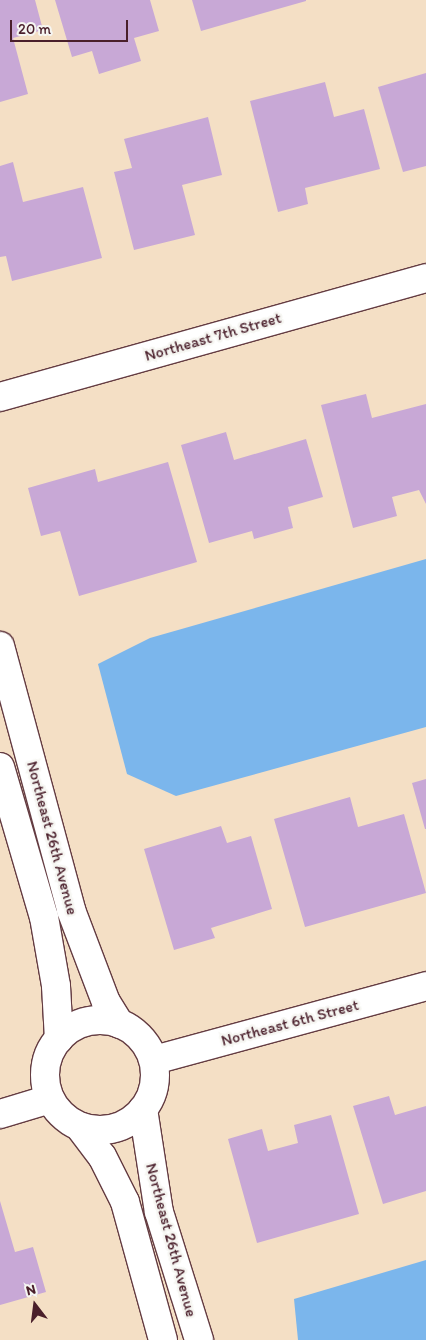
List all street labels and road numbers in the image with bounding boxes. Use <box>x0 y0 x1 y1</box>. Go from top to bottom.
street label: Northeast 7th Street <box>143 308 283 366</box>
street label: Northeast 26th Avenue <box>22 760 82 916</box>
street label: Northeast 6th Street <box>219 995 361 1051</box>
street label: Northeast 26th Avenue <box>141 1162 201 1318</box>

